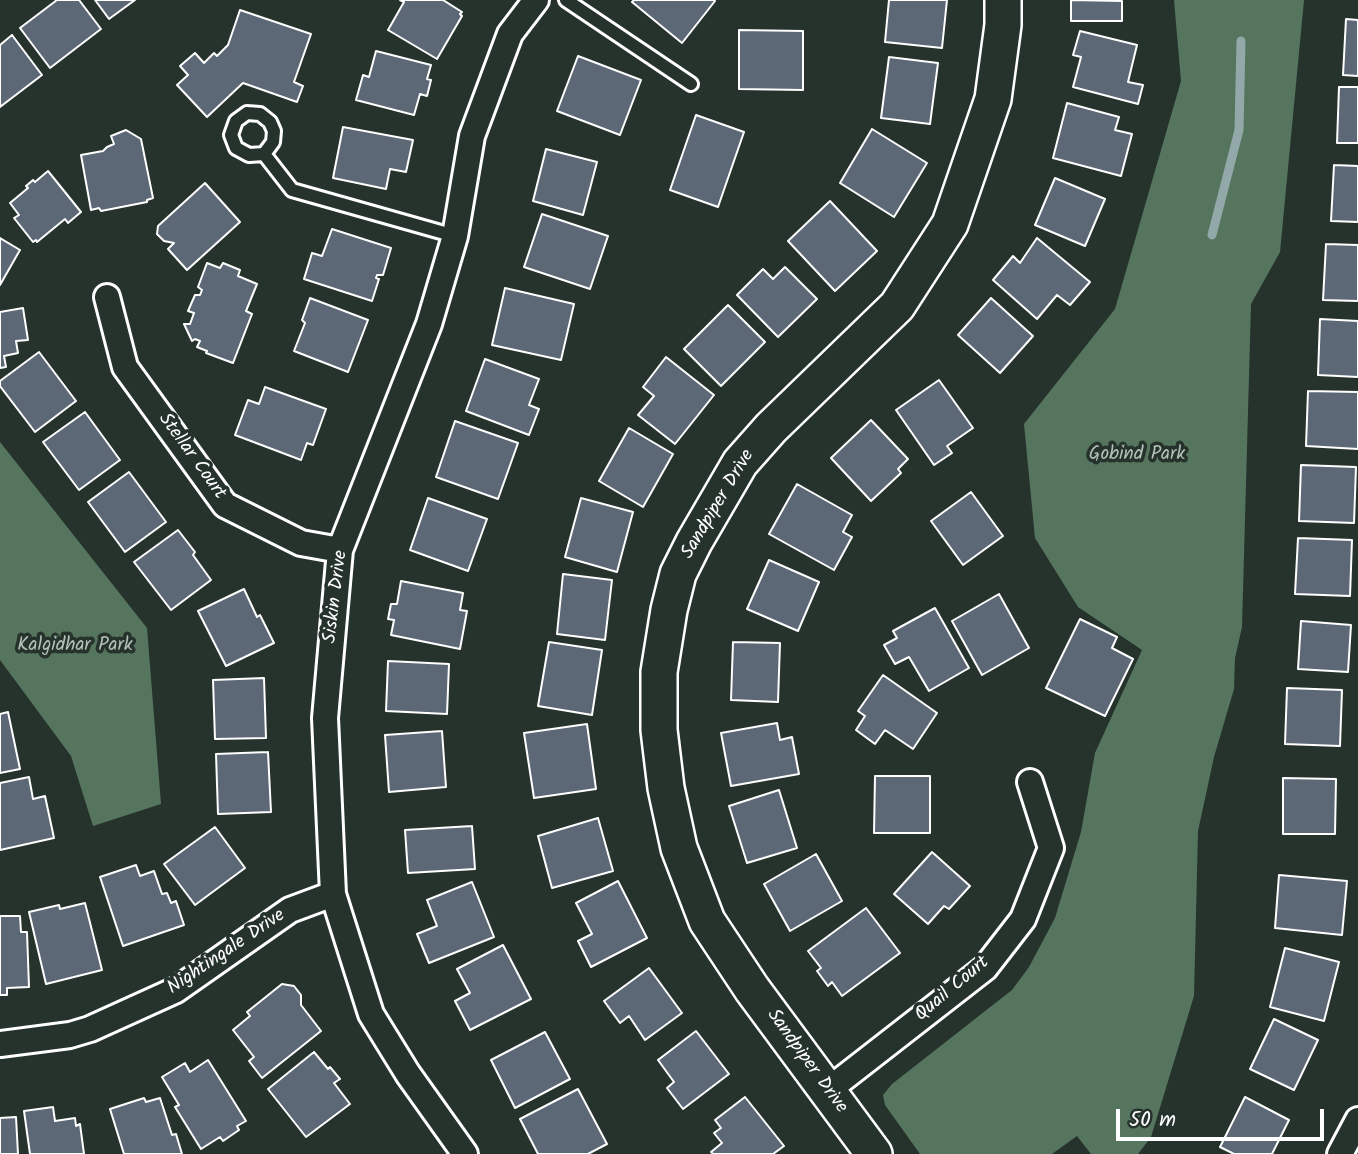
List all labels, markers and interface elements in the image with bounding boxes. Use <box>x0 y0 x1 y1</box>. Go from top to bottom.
street label: Stellar Court <box>152 409 230 505</box>
park label: Gobind Park <box>1089 445 1185 467</box>
street label: Sandpiper Drive <box>677 446 761 564</box>
street label: Siskin Drive <box>320 549 354 645</box>
park label: Kalgidhar Park <box>17 636 133 658</box>
street label: Nightingale Drive <box>164 905 290 1001</box>
street label: Quail Court <box>911 952 995 1028</box>
street label: Sandpiper Drive <box>761 1005 851 1119</box>
scale bar <box>1120 1094 1328 1138</box>
text: 50 m <box>1129 1104 1176 1137</box>

